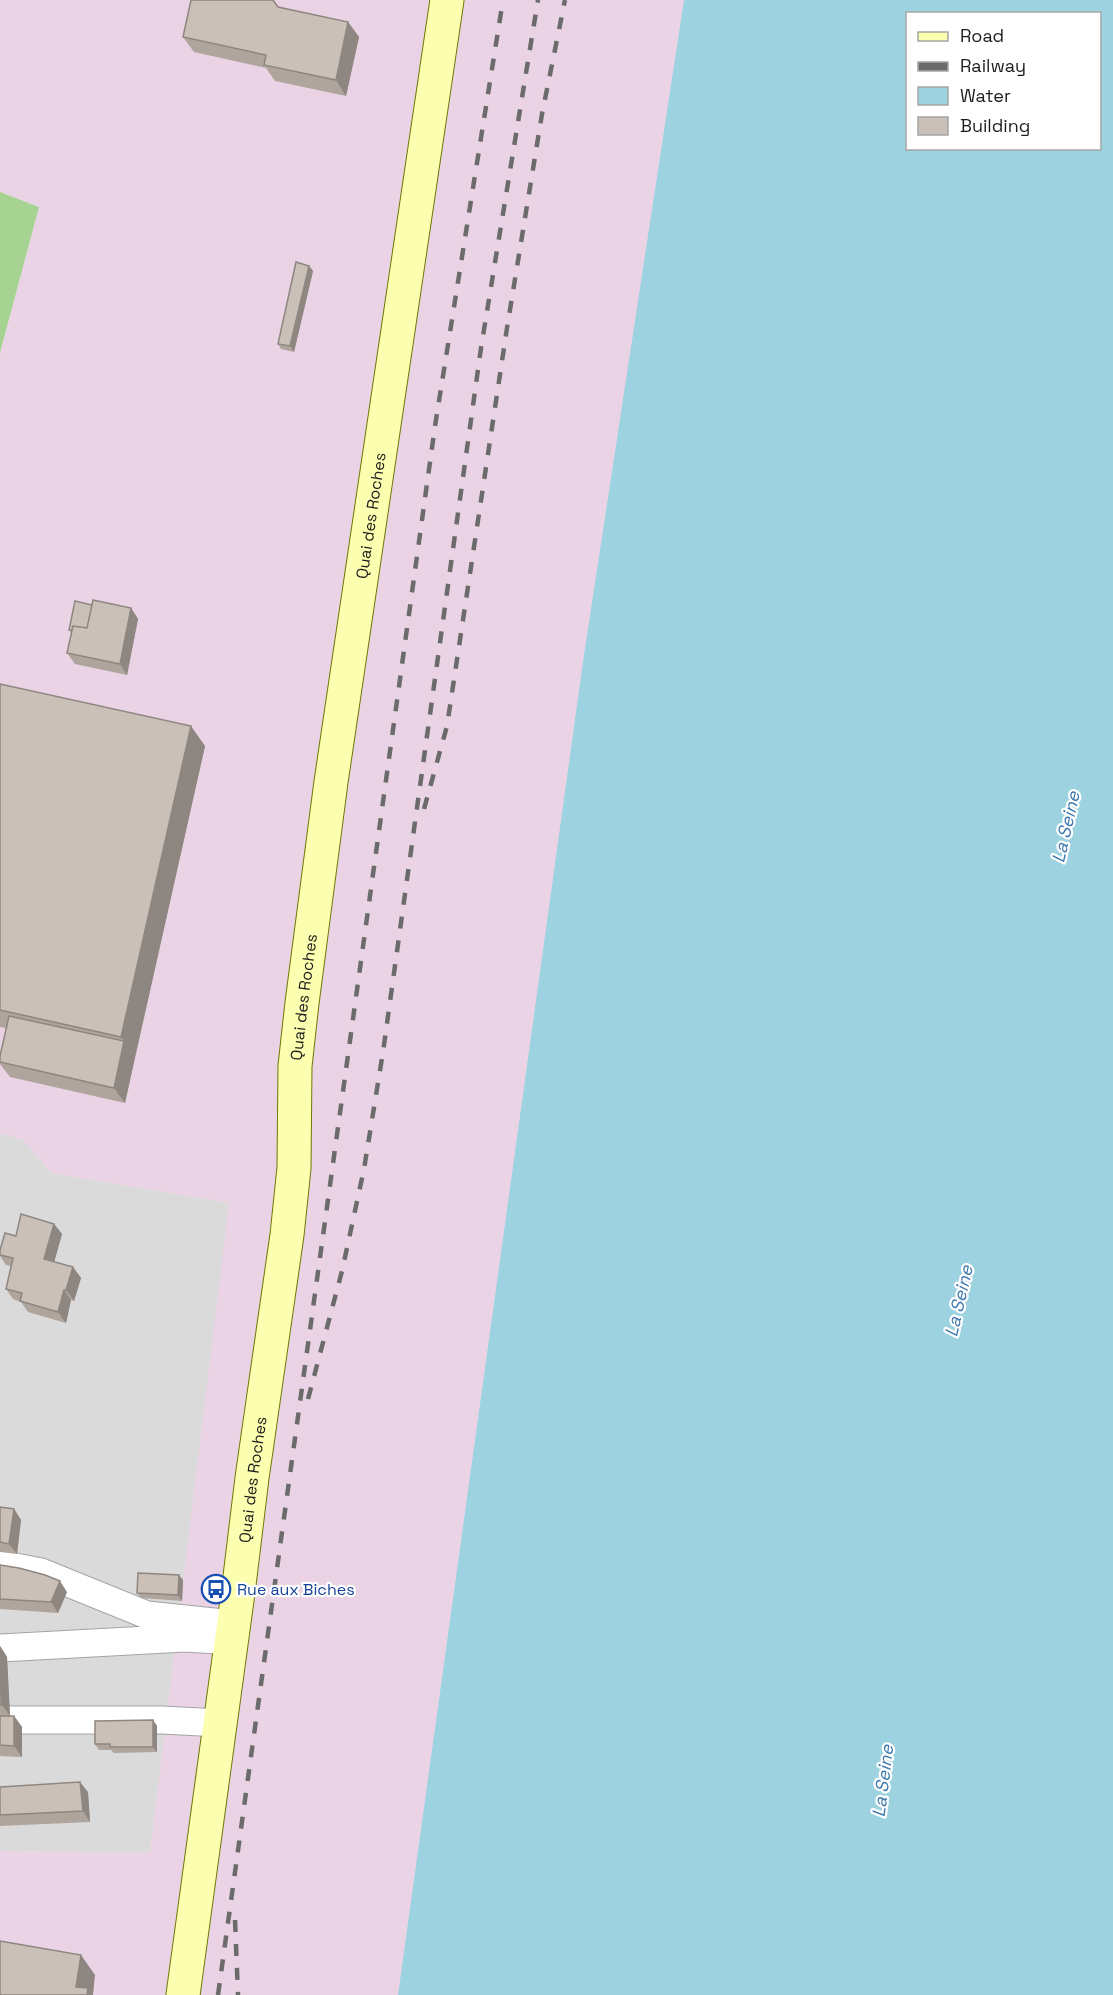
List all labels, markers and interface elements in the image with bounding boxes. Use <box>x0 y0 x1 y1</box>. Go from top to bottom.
legend <box>906 12 1101 150</box>
text: Road <box>960 24 1004 47</box>
text: Railway <box>960 54 1026 77</box>
text: Water <box>960 84 1011 107</box>
text: Building <box>960 114 1030 137</box>
street label: Quai des Roches <box>351 451 391 580</box>
water label: La Seine <box>1046 788 1085 865</box>
street label: Quai des Roches <box>286 932 322 1061</box>
water label: La Seine <box>939 1262 978 1339</box>
street label: Quai des Roches <box>234 1415 272 1544</box>
bus stop icon: Rue aux Biches <box>200 1573 232 1605</box>
place label: Rue aux Biches <box>237 1579 355 1600</box>
water label: La Seine <box>867 1742 899 1818</box>

